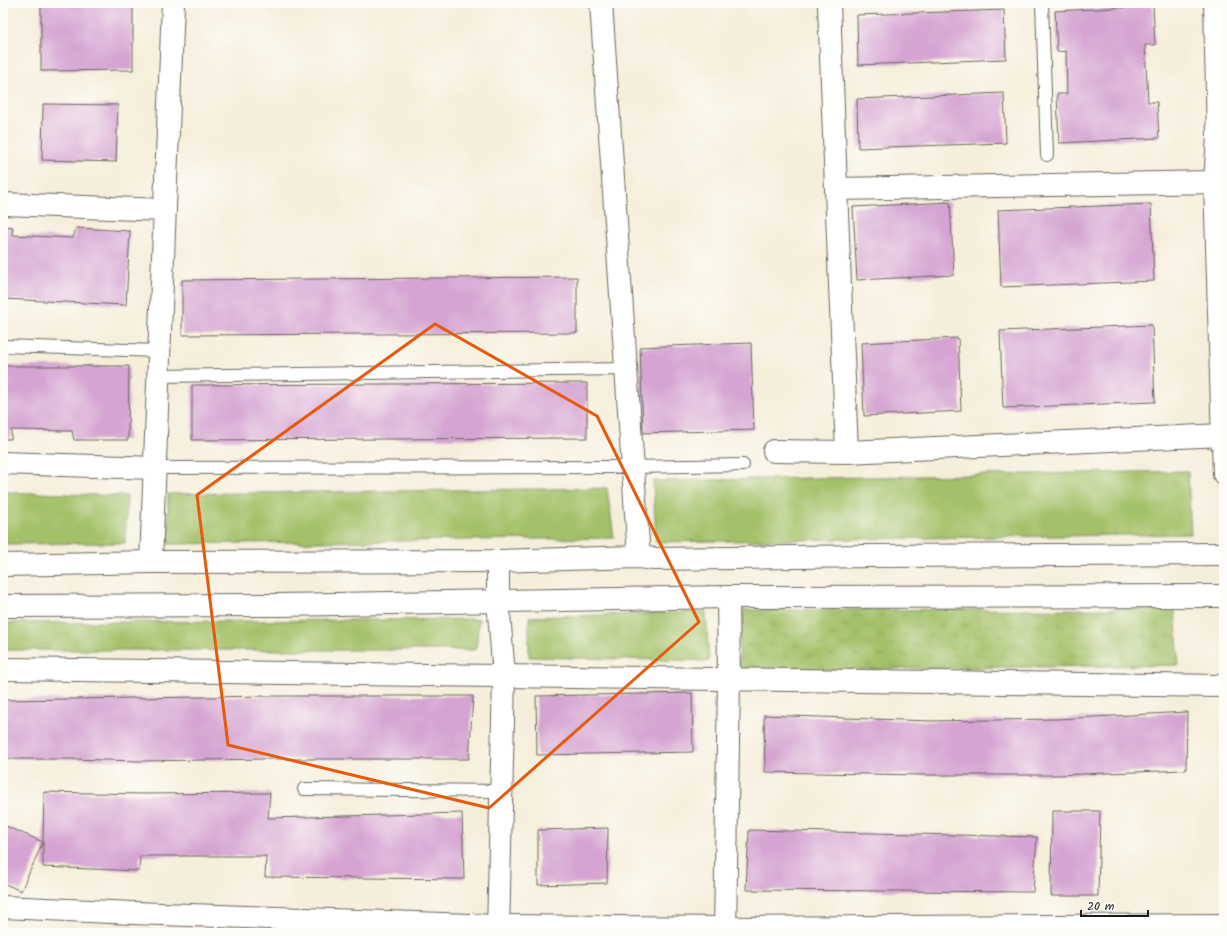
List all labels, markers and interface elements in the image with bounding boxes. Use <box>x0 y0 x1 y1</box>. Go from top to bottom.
scale bar <box>1081 892 1148 918</box>
text: 20 m <box>1087 897 1115 916</box>

